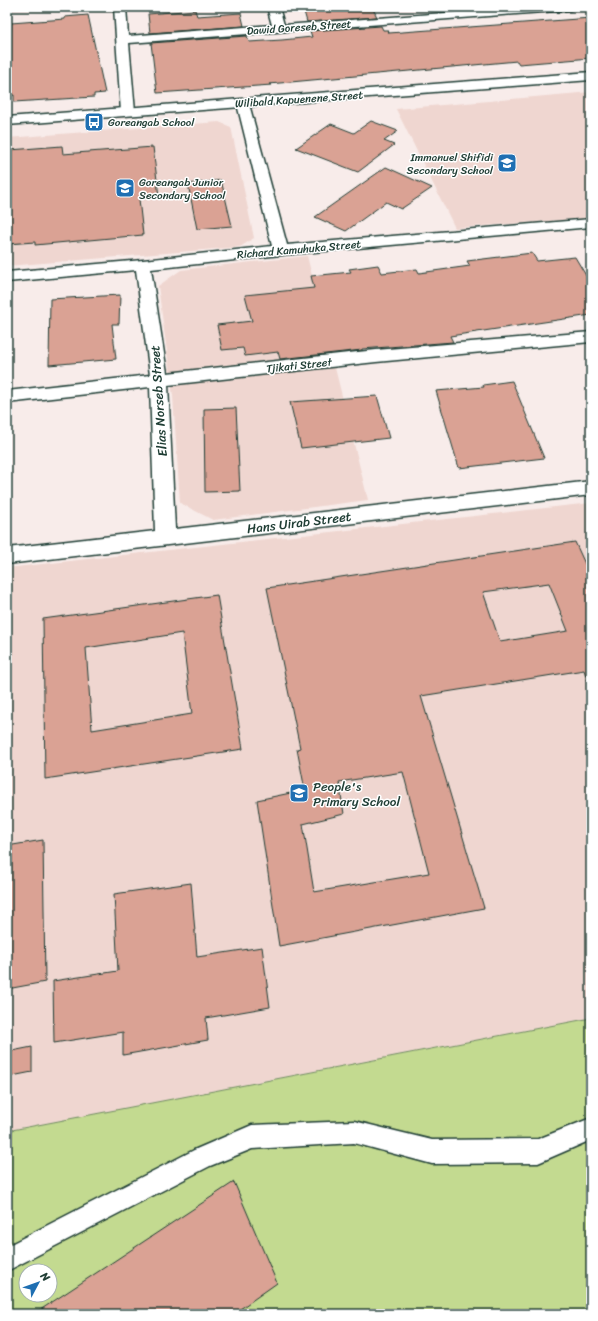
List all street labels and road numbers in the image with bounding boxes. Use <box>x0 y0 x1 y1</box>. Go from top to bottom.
street label: Dawid Goreseb Street <box>246 14 352 41</box>
street label: Wilibald Kapuenene Street <box>234 86 364 113</box>
street label: Richard Kamuhuka Street <box>236 235 362 264</box>
street label: Elias Norseb Street <box>143 344 174 457</box>
street label: Tjikati Street <box>265 353 333 378</box>
street label: Hans Uirab Street <box>246 505 353 540</box>

